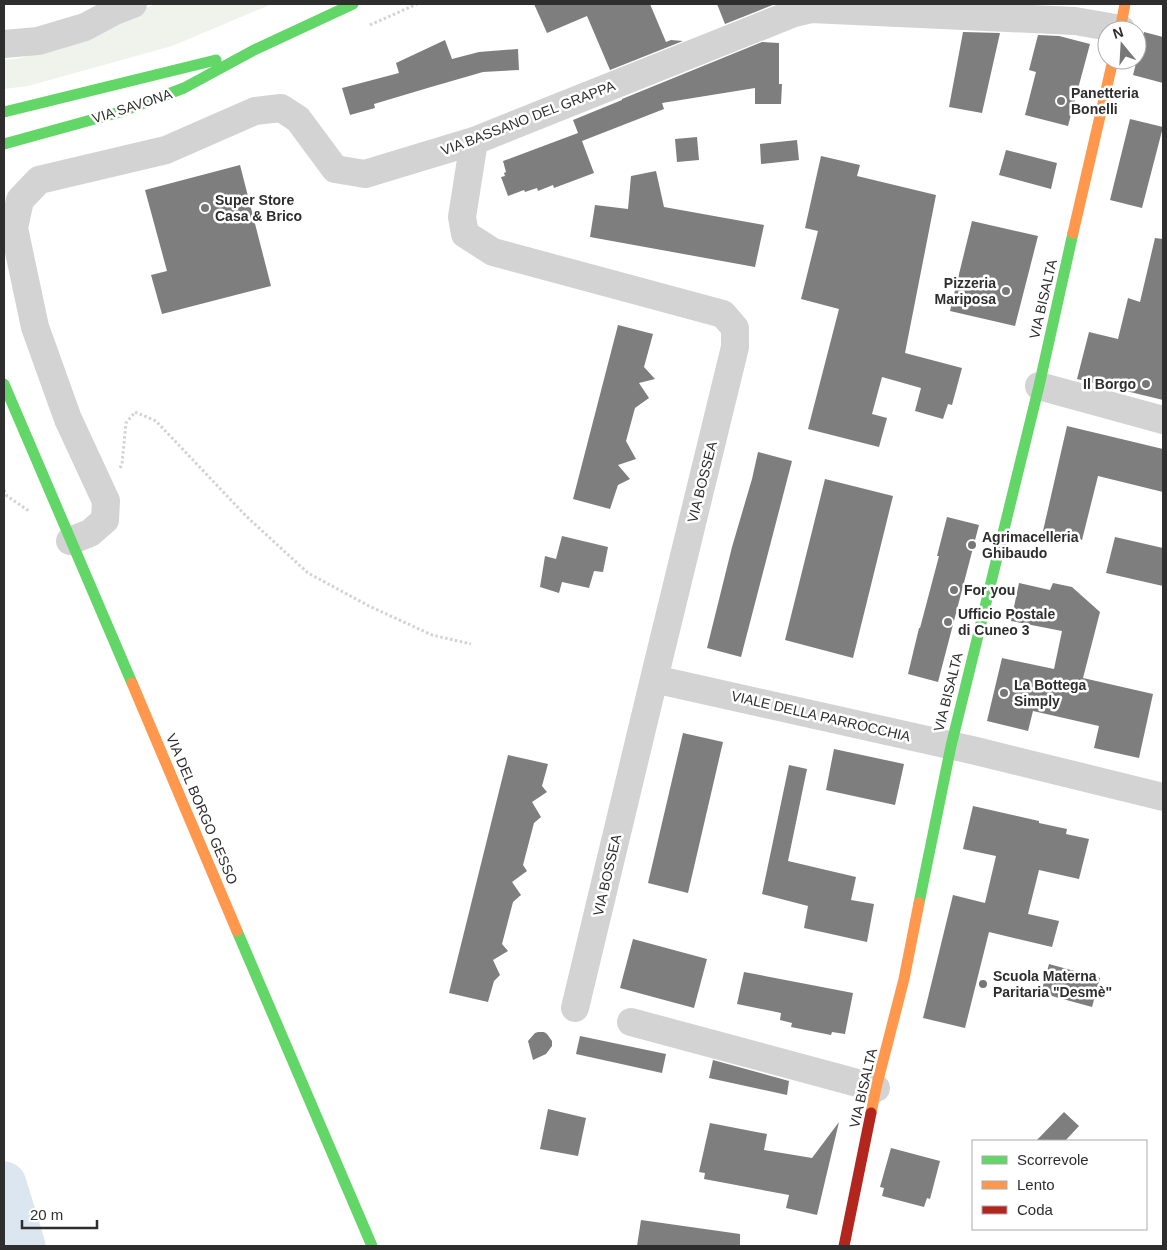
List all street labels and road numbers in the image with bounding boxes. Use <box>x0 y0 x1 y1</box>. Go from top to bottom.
street label: VIA BASSANO DEL GRAPPA <box>439 77 618 159</box>
street label: VIA SAVONA <box>90 85 175 126</box>
street label: VIA BISALTA <box>1026 257 1060 340</box>
street label: VIA BOSSEA <box>684 439 720 524</box>
street label: VIA BISALTA <box>930 650 966 733</box>
street label: VIALE DELLA PARROCCHIA <box>730 688 913 745</box>
street label: VIA DEL BORGO GESSO <box>163 731 241 887</box>
street label: VIA BOSSEA <box>590 832 624 917</box>
street label: VIA BISALTA <box>846 1046 880 1129</box>

